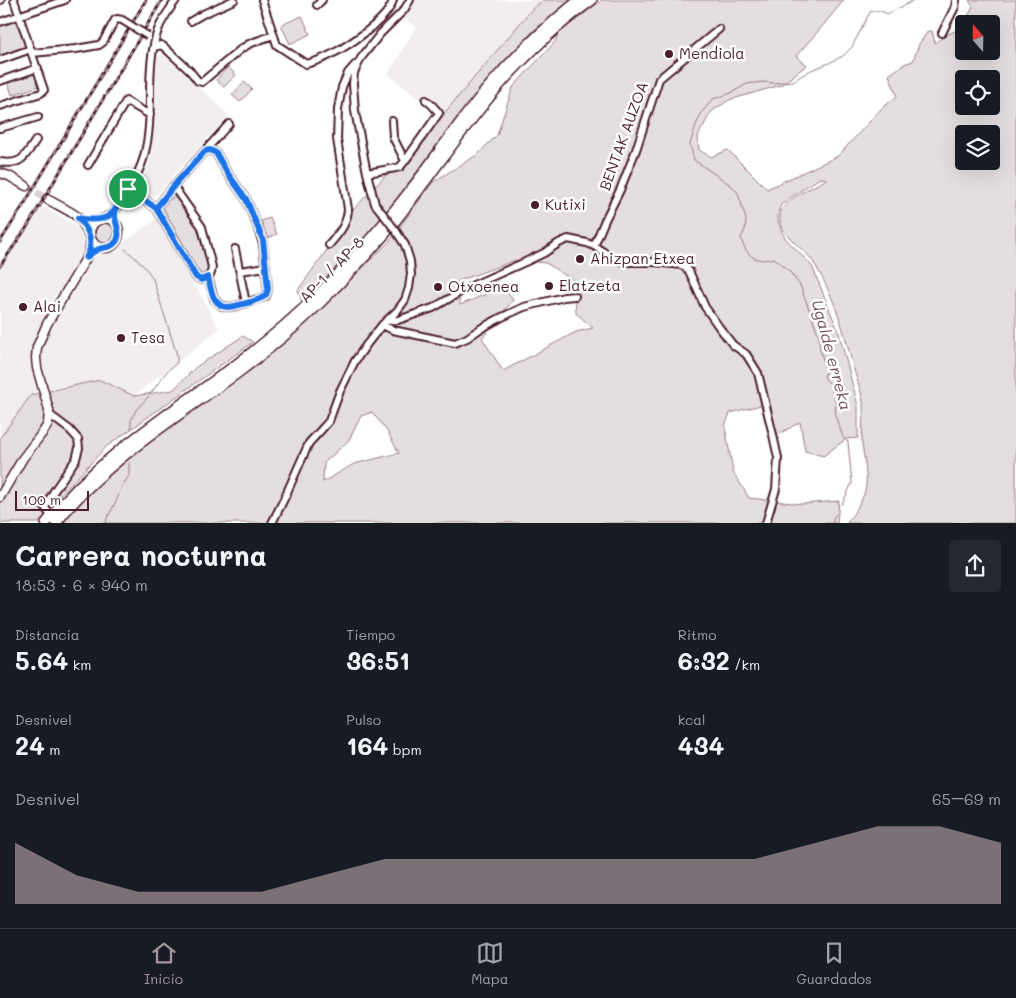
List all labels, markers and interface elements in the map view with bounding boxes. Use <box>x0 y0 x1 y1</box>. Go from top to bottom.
north arrow <box>955 15 1000 60</box>
map controls <box>955 15 1000 170</box>
place label: Mendiola <box>679 43 745 63</box>
marker: Mendiola <box>663 48 675 60</box>
button: locate <box>955 70 1000 115</box>
street label: BENTAK AUZOA <box>594 78 652 193</box>
button: layers <box>955 125 1000 170</box>
pin <box>107 168 149 210</box>
icon: arrive <box>114 175 142 203</box>
place label: Kutixi <box>545 194 586 214</box>
marker: Kutixi <box>529 199 541 211</box>
street label: AP-1 / AP-8 <box>295 232 368 307</box>
place label: Ahizpan Etxea <box>590 248 695 268</box>
marker: Ahizpan Etxea <box>574 253 586 265</box>
place label: Elatzeta <box>559 275 621 295</box>
place label: Otxoenea <box>448 276 519 296</box>
marker: Elatzeta <box>543 280 555 292</box>
marker: Otxoenea <box>432 281 444 293</box>
place label: Alai <box>33 296 61 316</box>
water label: Ugalde erreka <box>808 297 857 412</box>
marker: Alai <box>17 301 29 313</box>
place label: Tesa <box>131 327 165 347</box>
marker: Tesa <box>115 332 127 344</box>
scale bar <box>15 488 89 511</box>
text: 100 m <box>22 490 61 509</box>
text: Carrera nocturna <box>15 537 267 573</box>
button: share <box>949 540 1001 592</box>
text: 18:53 · 6 × 940 m <box>15 574 148 595</box>
text: Distancia <box>15 625 80 644</box>
text: Tiempo <box>346 625 395 644</box>
text: Ritmo <box>678 625 717 644</box>
text: 5.64 <box>15 644 68 676</box>
text: 36:51 <box>346 644 410 676</box>
text: 6:32 <box>678 644 730 676</box>
text: km <box>68 655 91 674</box>
text: /km <box>730 655 760 674</box>
text: Desnivel <box>15 710 72 729</box>
text: Pulso <box>346 710 381 729</box>
text: kcal <box>678 710 706 729</box>
text: 24 <box>15 729 45 761</box>
text: 164 <box>346 729 388 761</box>
text: 434 <box>678 729 724 761</box>
text: m <box>45 740 60 759</box>
text: bpm <box>388 740 422 759</box>
text: Desnivel <box>15 788 80 809</box>
text: 65–69 m <box>932 788 1001 809</box>
tab: Inicio <box>144 939 183 988</box>
tab: Mapa <box>471 939 508 988</box>
tab: Guardados <box>797 939 872 988</box>

